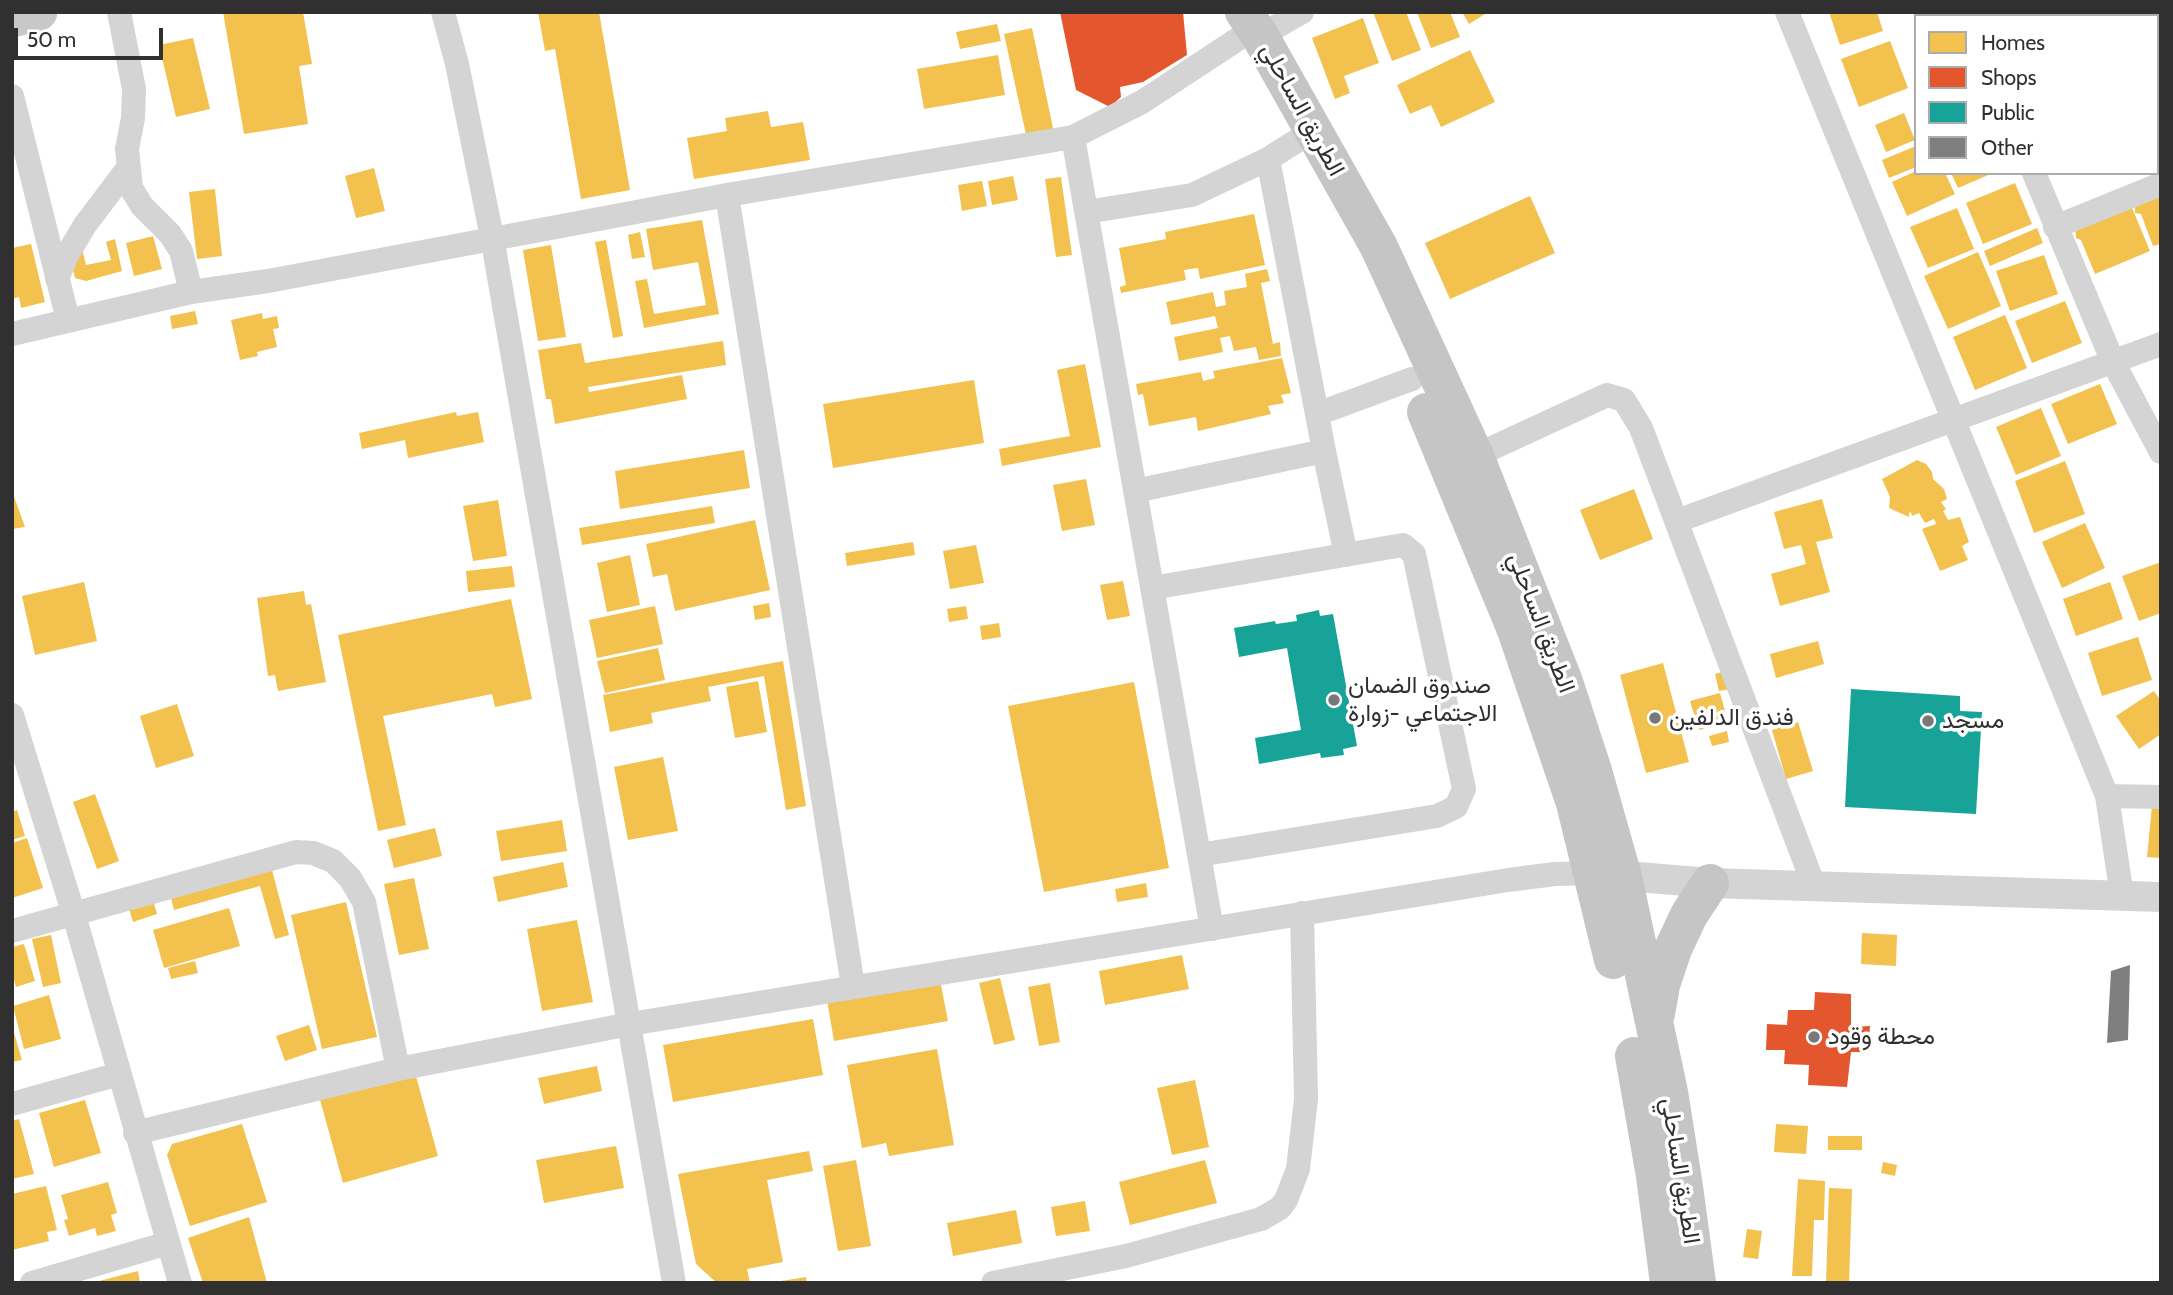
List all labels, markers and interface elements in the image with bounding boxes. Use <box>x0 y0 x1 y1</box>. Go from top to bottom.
scale bar <box>18 14 166 58</box>
legend <box>1914 14 2159 175</box>
text: 50 m <box>27 27 76 52</box>
text: Homes <box>1981 30 2045 55</box>
street label: الطريق الساحلي <box>1254 38 1350 182</box>
text: Shops <box>1981 65 2036 90</box>
text: Public <box>1981 100 2035 125</box>
text: Other <box>1981 135 2033 160</box>
street label: الطريق الساحلي <box>1501 549 1581 697</box>
place label: صندوق الضمان الاجتماعي -زوارة <box>1348 672 1497 728</box>
marker: صندوق الضمان الاجتماعي -زوارة <box>1326 692 1342 708</box>
place label: فندق الدلفين <box>1669 704 1794 732</box>
place label: مسجد <box>1942 707 2004 735</box>
marker: فندق الدلفين <box>1647 710 1663 726</box>
marker: مسجد <box>1920 713 1936 729</box>
place label: محطة وقود <box>1828 1023 1935 1051</box>
marker: محطة وقود <box>1806 1029 1822 1045</box>
street label: الطريق الساحلي <box>1654 1096 1706 1246</box>

